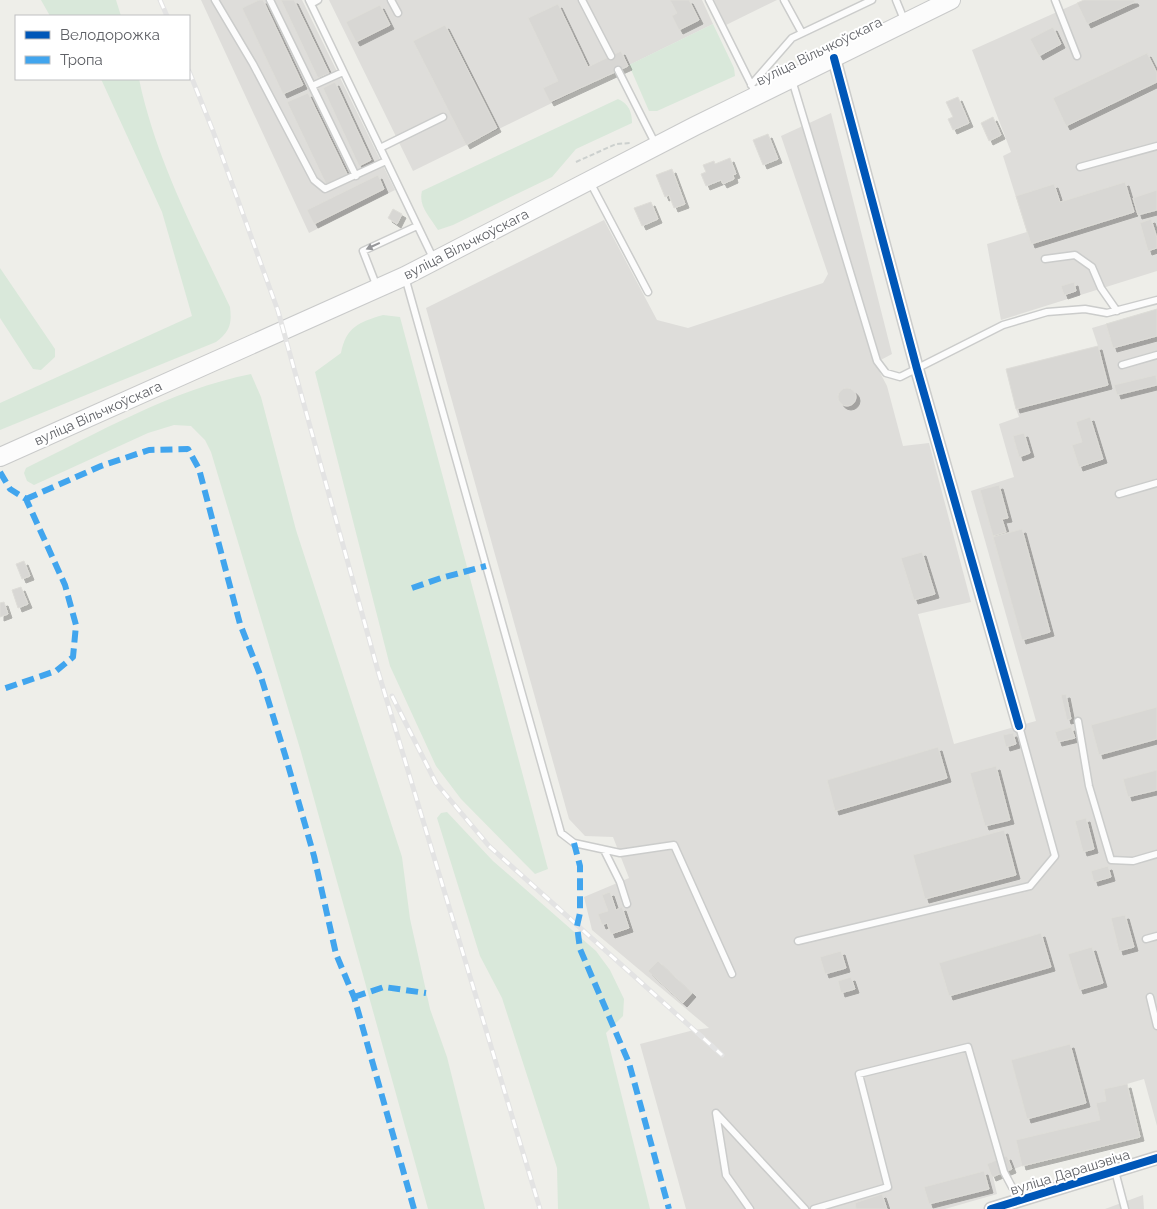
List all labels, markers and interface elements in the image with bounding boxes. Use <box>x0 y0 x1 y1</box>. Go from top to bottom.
street label: вуліца Вільчкоўскага <box>753 14 885 88</box>
legend <box>15 15 190 80</box>
text: Велодорожка <box>60 26 160 44</box>
text: Тропа <box>60 51 103 69</box>
street label: вуліца Вільчкоўскага <box>401 206 531 282</box>
one-way arrow <box>366 243 380 251</box>
street label: вуліца Вільчкоўскага <box>32 378 164 448</box>
street label: вуліца Дарашэвіча <box>1008 1146 1132 1198</box>

